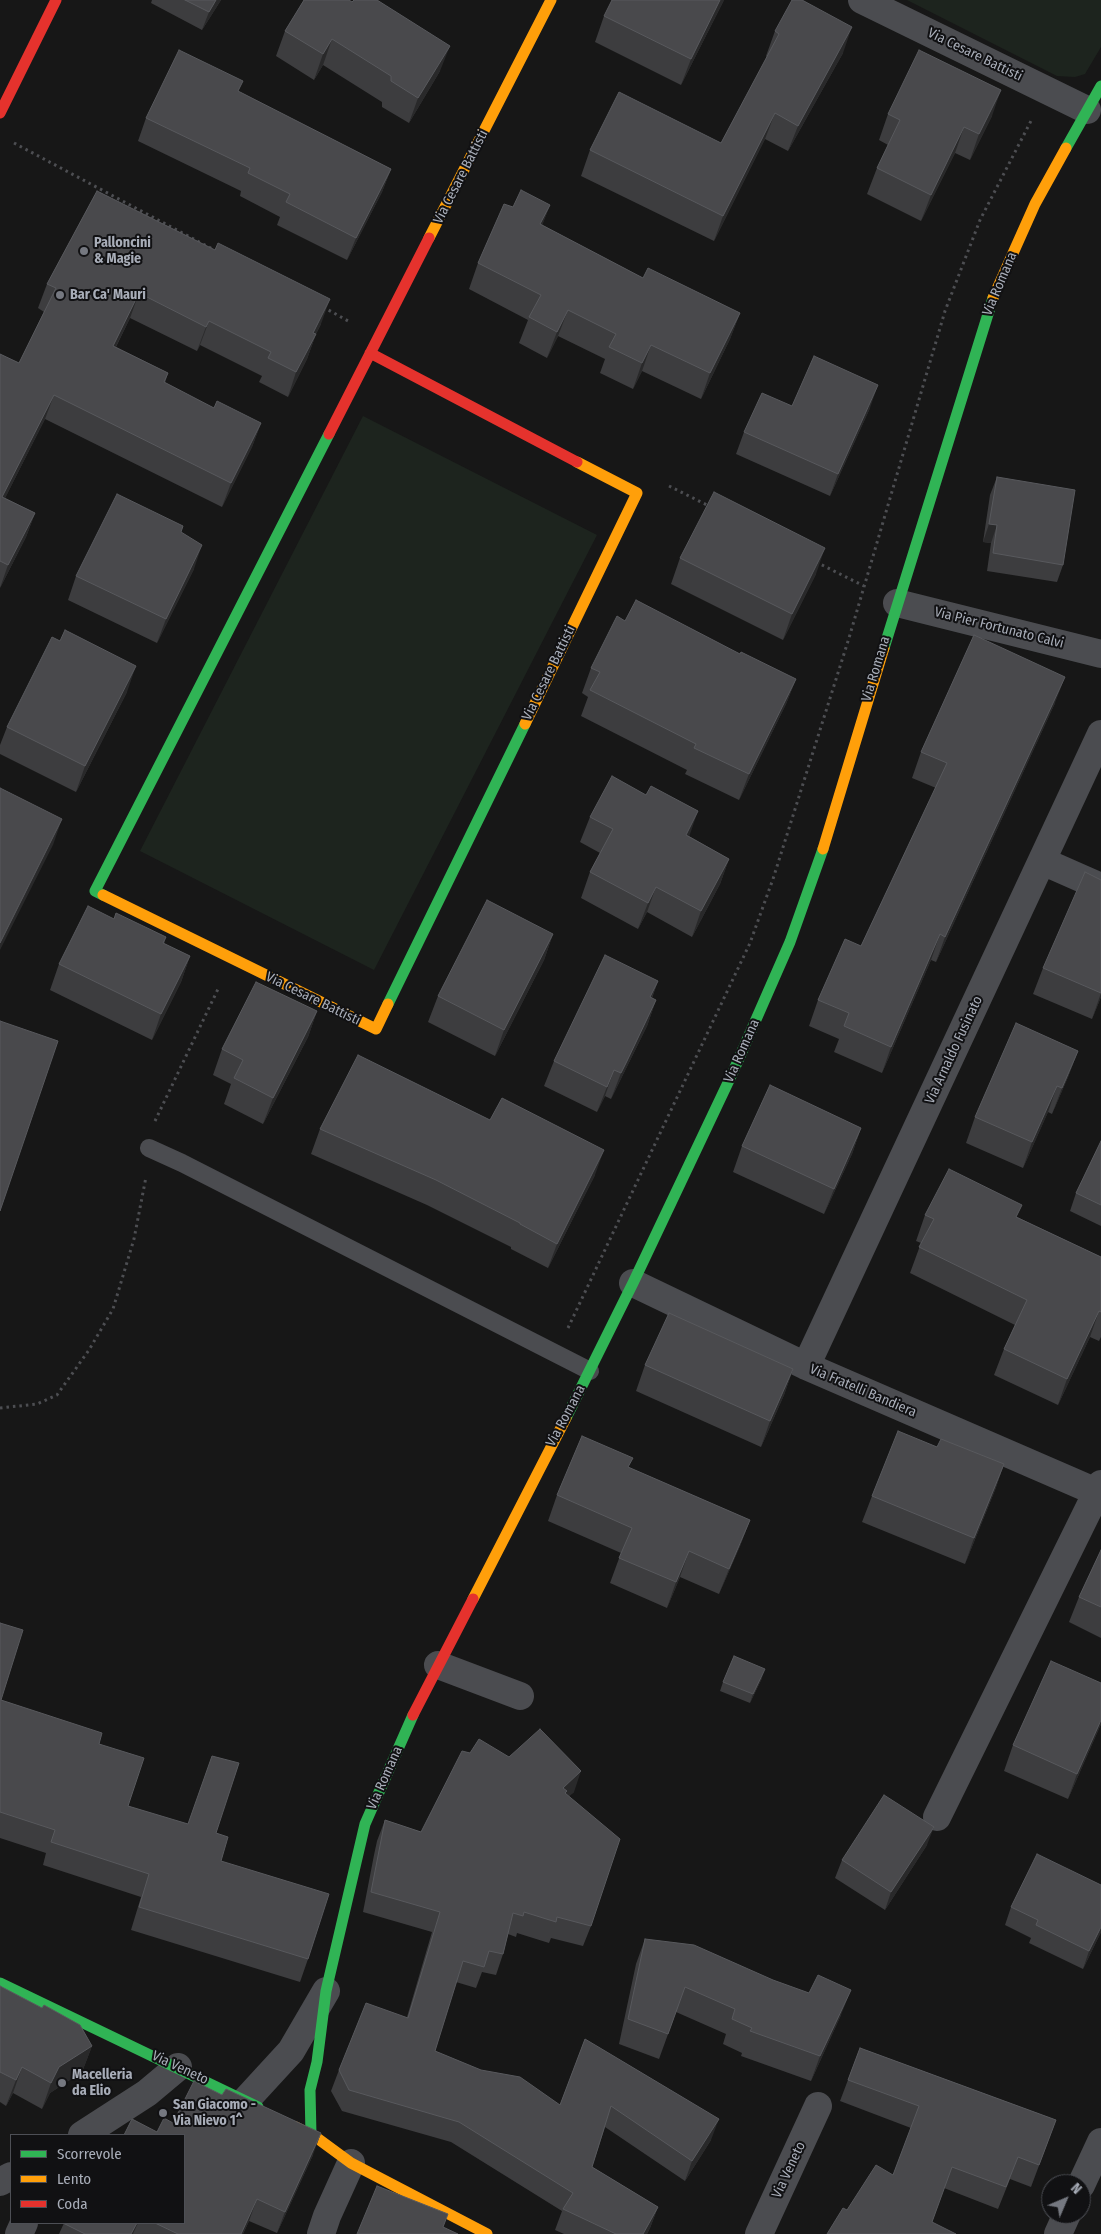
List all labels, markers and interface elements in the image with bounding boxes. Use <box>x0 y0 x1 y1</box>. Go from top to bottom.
street label: Via Cesare Battisti <box>925 25 1025 85</box>
street label: Via Cesare Battisti <box>430 127 492 227</box>
place label: Palloncini & Magie <box>94 235 151 268</box>
marker: Palloncini & Magie <box>78 245 90 257</box>
street label: Via Romana <box>979 250 1021 318</box>
place label: Bar Ca' Mauri <box>70 287 146 303</box>
marker: Bar Ca' Mauri <box>54 289 66 301</box>
street label: Via Pier Fortunato Calvi <box>933 604 1065 652</box>
street label: Via Cesare Battisti <box>519 623 579 723</box>
street label: Via Romana <box>858 634 894 704</box>
street label: Via Cesare Battisti <box>263 969 363 1029</box>
street label: Via Arnaldo Fusinato <box>922 993 986 1107</box>
street label: Via Romana <box>721 1017 763 1085</box>
street label: Via Fratelli Bandiera <box>807 1361 919 1421</box>
street label: Via Romana <box>543 1382 589 1450</box>
street label: Via Romana <box>364 1744 406 1812</box>
street label: Via Veneto <box>149 2048 211 2088</box>
place label: Macelleria da Elio <box>72 2067 132 2100</box>
marker: Macelleria da Elio <box>56 2077 68 2089</box>
place label: San Giacomo - Via Nievo 1^ <box>173 2097 256 2130</box>
marker: San Giacomo - Via Nievo 1^ <box>157 2107 169 2119</box>
legend <box>10 2134 185 2224</box>
street label: Via Veneto <box>769 2139 809 2201</box>
text: Scorrevole <box>57 2145 122 2163</box>
text: Lento <box>57 2170 91 2188</box>
north arrow <box>1041 2174 1091 2224</box>
text: N <box>1067 2180 1085 2198</box>
text: Coda <box>57 2195 88 2213</box>

